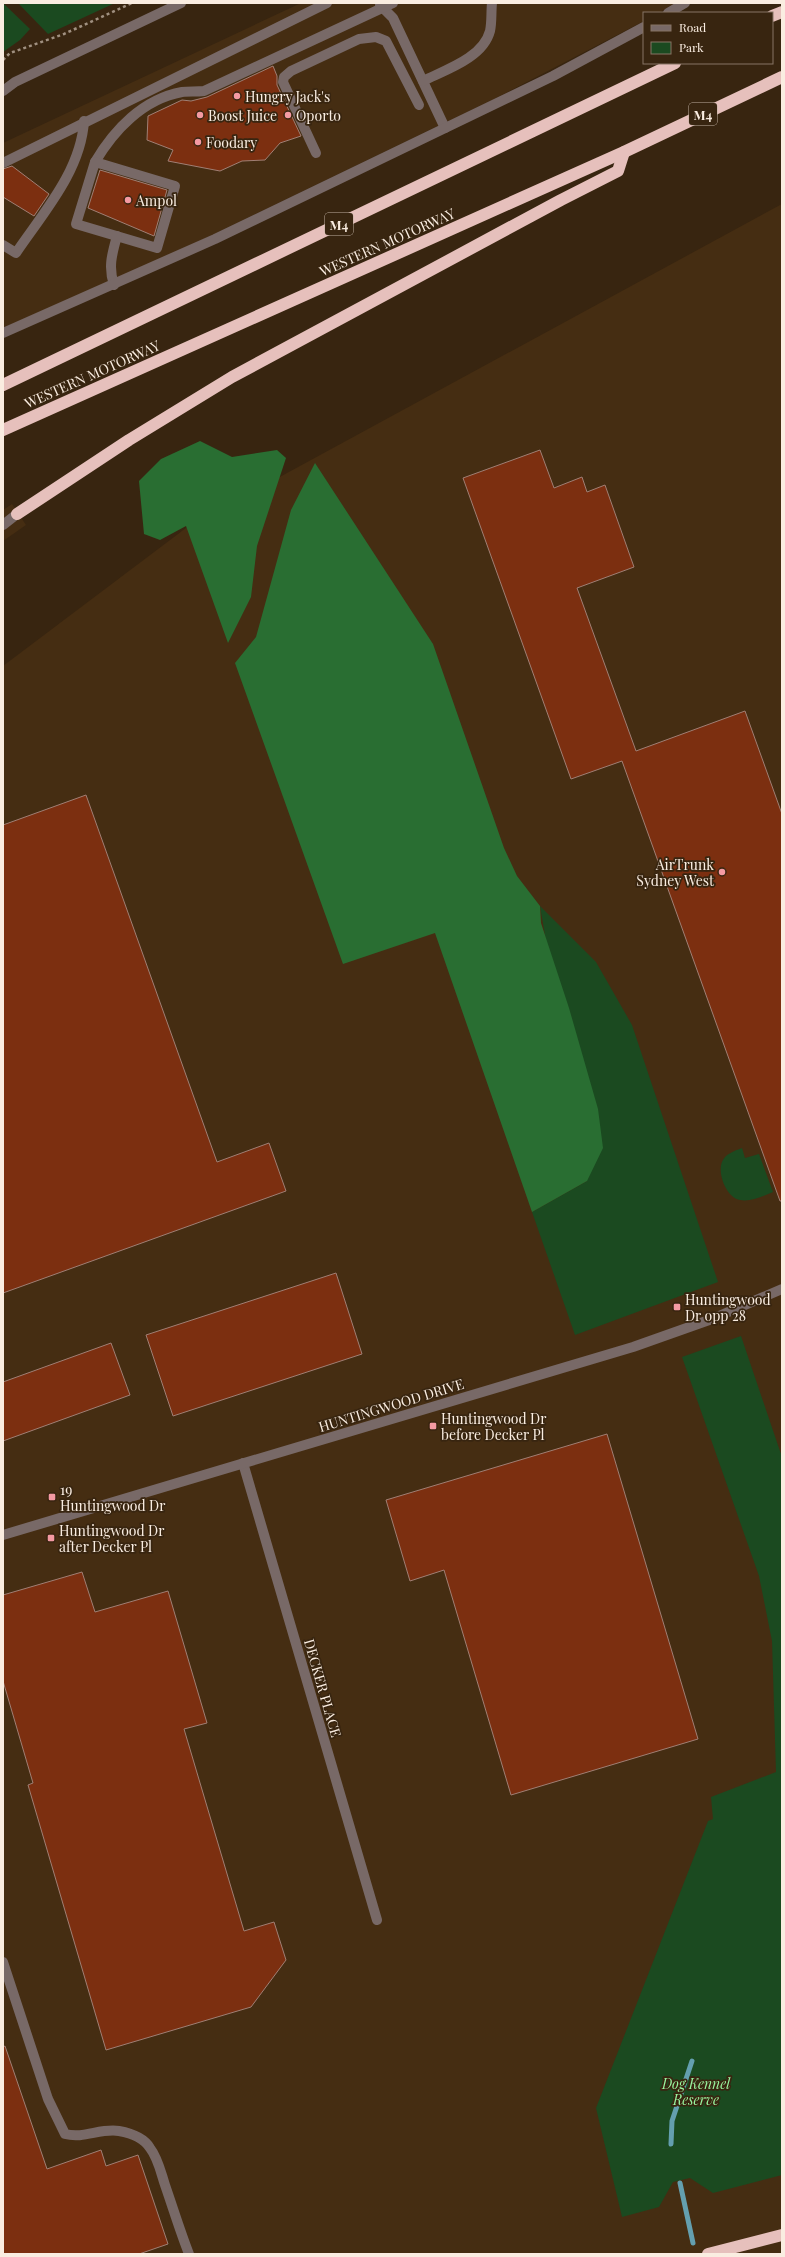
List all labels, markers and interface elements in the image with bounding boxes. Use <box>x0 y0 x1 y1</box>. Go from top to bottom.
legend <box>643 12 773 64</box>
text: Road <box>679 19 706 35</box>
text: Park <box>679 39 704 55</box>
place label: Hungry Jack's <box>245 87 330 106</box>
marker: Hungry Jack's <box>232 91 242 101</box>
road number: M4 <box>689 103 717 125</box>
place label: Boost Juice <box>208 106 277 125</box>
place label: Oporto <box>296 106 341 125</box>
marker: Boost Juice <box>195 110 205 120</box>
marker: Oporto <box>283 110 293 120</box>
place label: Foodary <box>206 133 257 152</box>
marker: Foodary <box>193 137 203 147</box>
place label: Ampol <box>135 191 177 210</box>
marker: Ampol <box>123 195 133 205</box>
street label: WESTERN MOTORWAY <box>315 203 458 281</box>
road number: M4 <box>325 213 353 235</box>
street label: WESTERN MOTORWAY <box>20 335 163 413</box>
place label: AirTrunk Sydney West <box>636 855 715 890</box>
marker: AirTrunk Sydney West <box>717 867 727 877</box>
place label: Huntingwood Dr opp 28 <box>685 1290 771 1325</box>
marker: Huntingwood Dr opp 28 <box>672 1302 682 1312</box>
street label: HUNTINGWOOD DRIVE <box>316 1374 466 1436</box>
place label: Huntingwood Dr before Decker Pl <box>441 1409 547 1444</box>
marker: Huntingwood Dr before Decker Pl <box>428 1421 438 1431</box>
place label: 19 Huntingwood Dr <box>60 1480 166 1515</box>
marker: 19 Huntingwood Dr <box>47 1492 57 1502</box>
place label: Huntingwood Dr after Decker Pl <box>59 1521 165 1556</box>
marker: Huntingwood Dr after Decker Pl <box>46 1533 56 1543</box>
street label: DECKER PLACE <box>300 1637 346 1739</box>
park label: Dog Kennel Reserve <box>661 2074 731 2109</box>

